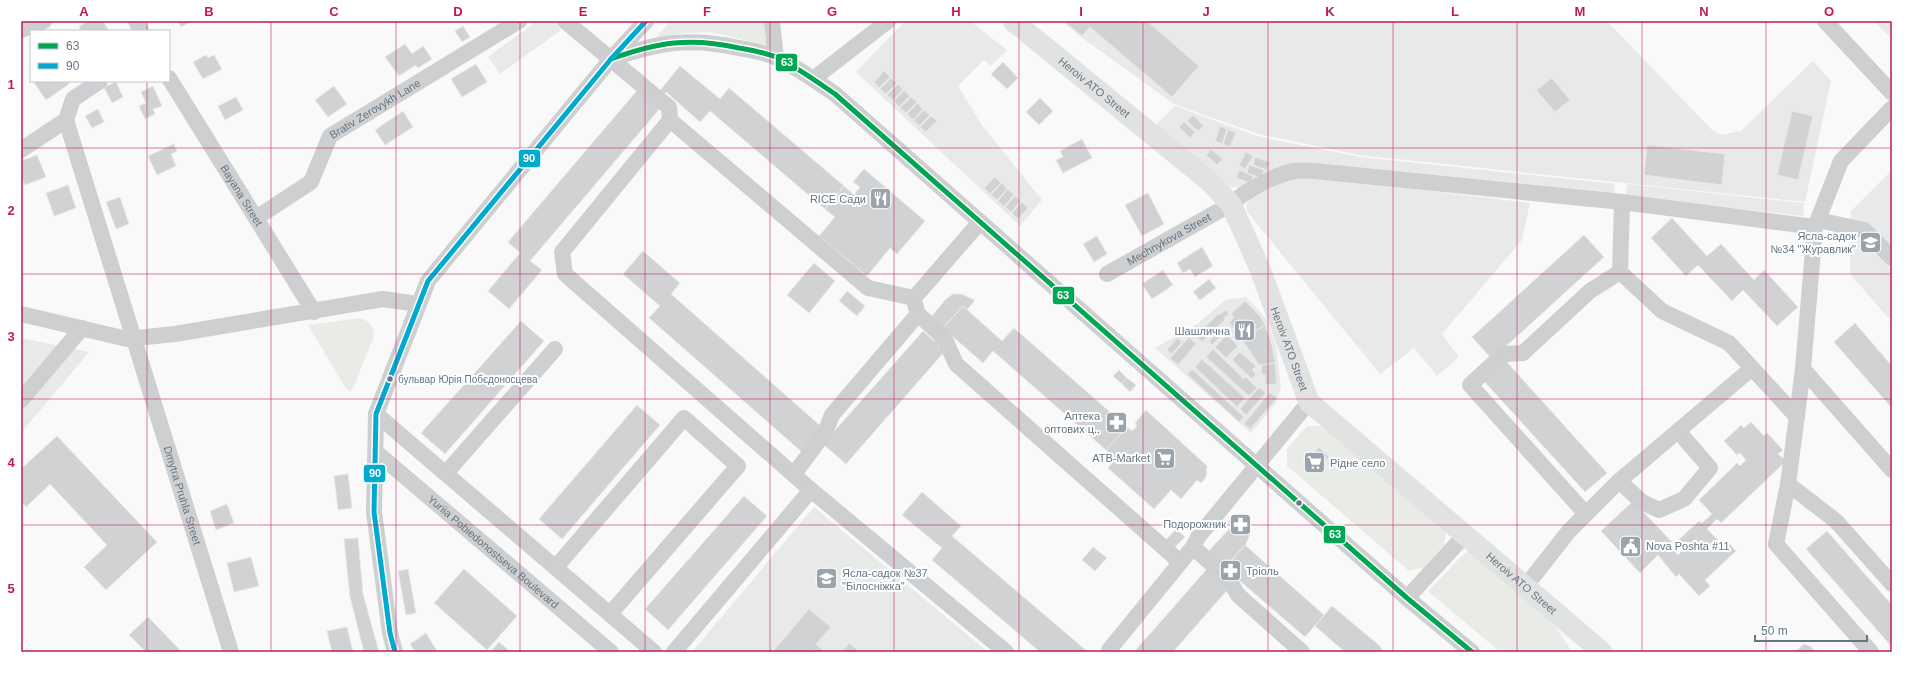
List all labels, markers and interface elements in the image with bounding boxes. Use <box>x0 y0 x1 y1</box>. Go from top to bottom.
text: A <box>79 4 89 19</box>
text: B <box>204 4 214 19</box>
text: C <box>329 4 339 19</box>
text: D <box>453 4 463 19</box>
text: E <box>579 4 588 19</box>
text: F <box>703 4 711 19</box>
text: G <box>827 4 837 19</box>
text: H <box>951 4 961 19</box>
text: I <box>1079 4 1083 19</box>
text: J <box>1202 4 1210 19</box>
text: K <box>1325 4 1335 19</box>
text: L <box>1451 4 1459 19</box>
text: M <box>1575 4 1585 19</box>
text: N <box>1699 4 1709 19</box>
text: O <box>1824 4 1834 19</box>
legend <box>30 30 170 82</box>
text: 63 <box>66 39 80 53</box>
line badge: 63 <box>775 53 798 72</box>
street label: Heroiv ATO Street <box>1056 55 1132 120</box>
text: 63 <box>781 56 793 68</box>
text: 90 <box>66 59 80 73</box>
text: 1 <box>7 77 15 92</box>
street label: Brativ Zerovykh Lane <box>327 77 422 141</box>
line badge: 90 <box>518 149 541 168</box>
text: 90 <box>523 152 535 164</box>
street label: Bayana Street <box>218 162 265 228</box>
restaurant icon: RICE Сади <box>868 186 894 212</box>
place label: RICE Сади <box>810 193 866 205</box>
text: 2 <box>7 203 15 218</box>
street label: Mechnykova Street <box>1125 211 1213 267</box>
school or university icon: Ясла-садок №34 "Журавлик" <box>1858 229 1884 255</box>
place label: Ясла-садок №34 "Журавлик" <box>1770 230 1856 255</box>
line badge: 63 <box>1052 286 1075 305</box>
text: 63 <box>1057 289 1069 301</box>
street label: Heroiv ATO Street <box>1268 305 1310 392</box>
restaurant icon: Шашлична <box>1232 318 1258 344</box>
place label: Шашлична <box>1174 325 1231 337</box>
text: 3 <box>7 329 15 344</box>
marker: бульвар Юрія Побєдоносцева <box>385 374 395 384</box>
place label: бульвар Юрія Побєдоносцева <box>398 374 538 385</box>
pharmacy icon: Аптека оптових ц‥ <box>1103 409 1129 435</box>
place label: Аптека оптових ц‥ <box>1044 410 1101 435</box>
street label: Dmytra Pruhla Street <box>161 444 203 546</box>
supermarket icon: ATB-Market <box>1152 445 1178 471</box>
supermarket icon: Рідне село <box>1301 450 1327 476</box>
place label: ATB-Market <box>1092 452 1150 464</box>
text: 4 <box>7 455 15 470</box>
place label: Рідне село <box>1330 457 1385 469</box>
line badge: 90 <box>363 464 386 483</box>
text: 90 <box>369 467 381 479</box>
street label: Yuriia Pobiedonostseva Boulevard <box>426 493 561 611</box>
unlabelled marker <box>1294 498 1304 508</box>
pharmacy icon: Подорожник <box>1228 511 1254 537</box>
place label: Подорожник <box>1163 518 1226 530</box>
line badge: 63 <box>1323 525 1346 544</box>
text: 63 <box>1329 528 1341 540</box>
public building icon: Nova Poshta #11 <box>1617 533 1643 559</box>
place label: Nova Poshta #11 <box>1646 540 1730 552</box>
street label: Heroiv ATO Street <box>1484 550 1559 616</box>
pharmacy icon: Тріоль <box>1218 558 1244 584</box>
place label: Тріоль <box>1246 565 1279 577</box>
school or university icon: Ясла-садок №37 "Білосніжка" <box>814 566 840 592</box>
place label: Ясла-садок №37 "Білосніжка" <box>842 567 928 592</box>
text: 5 <box>7 581 15 596</box>
scale bar <box>1755 617 1867 643</box>
text: 50 m <box>1761 624 1788 638</box>

